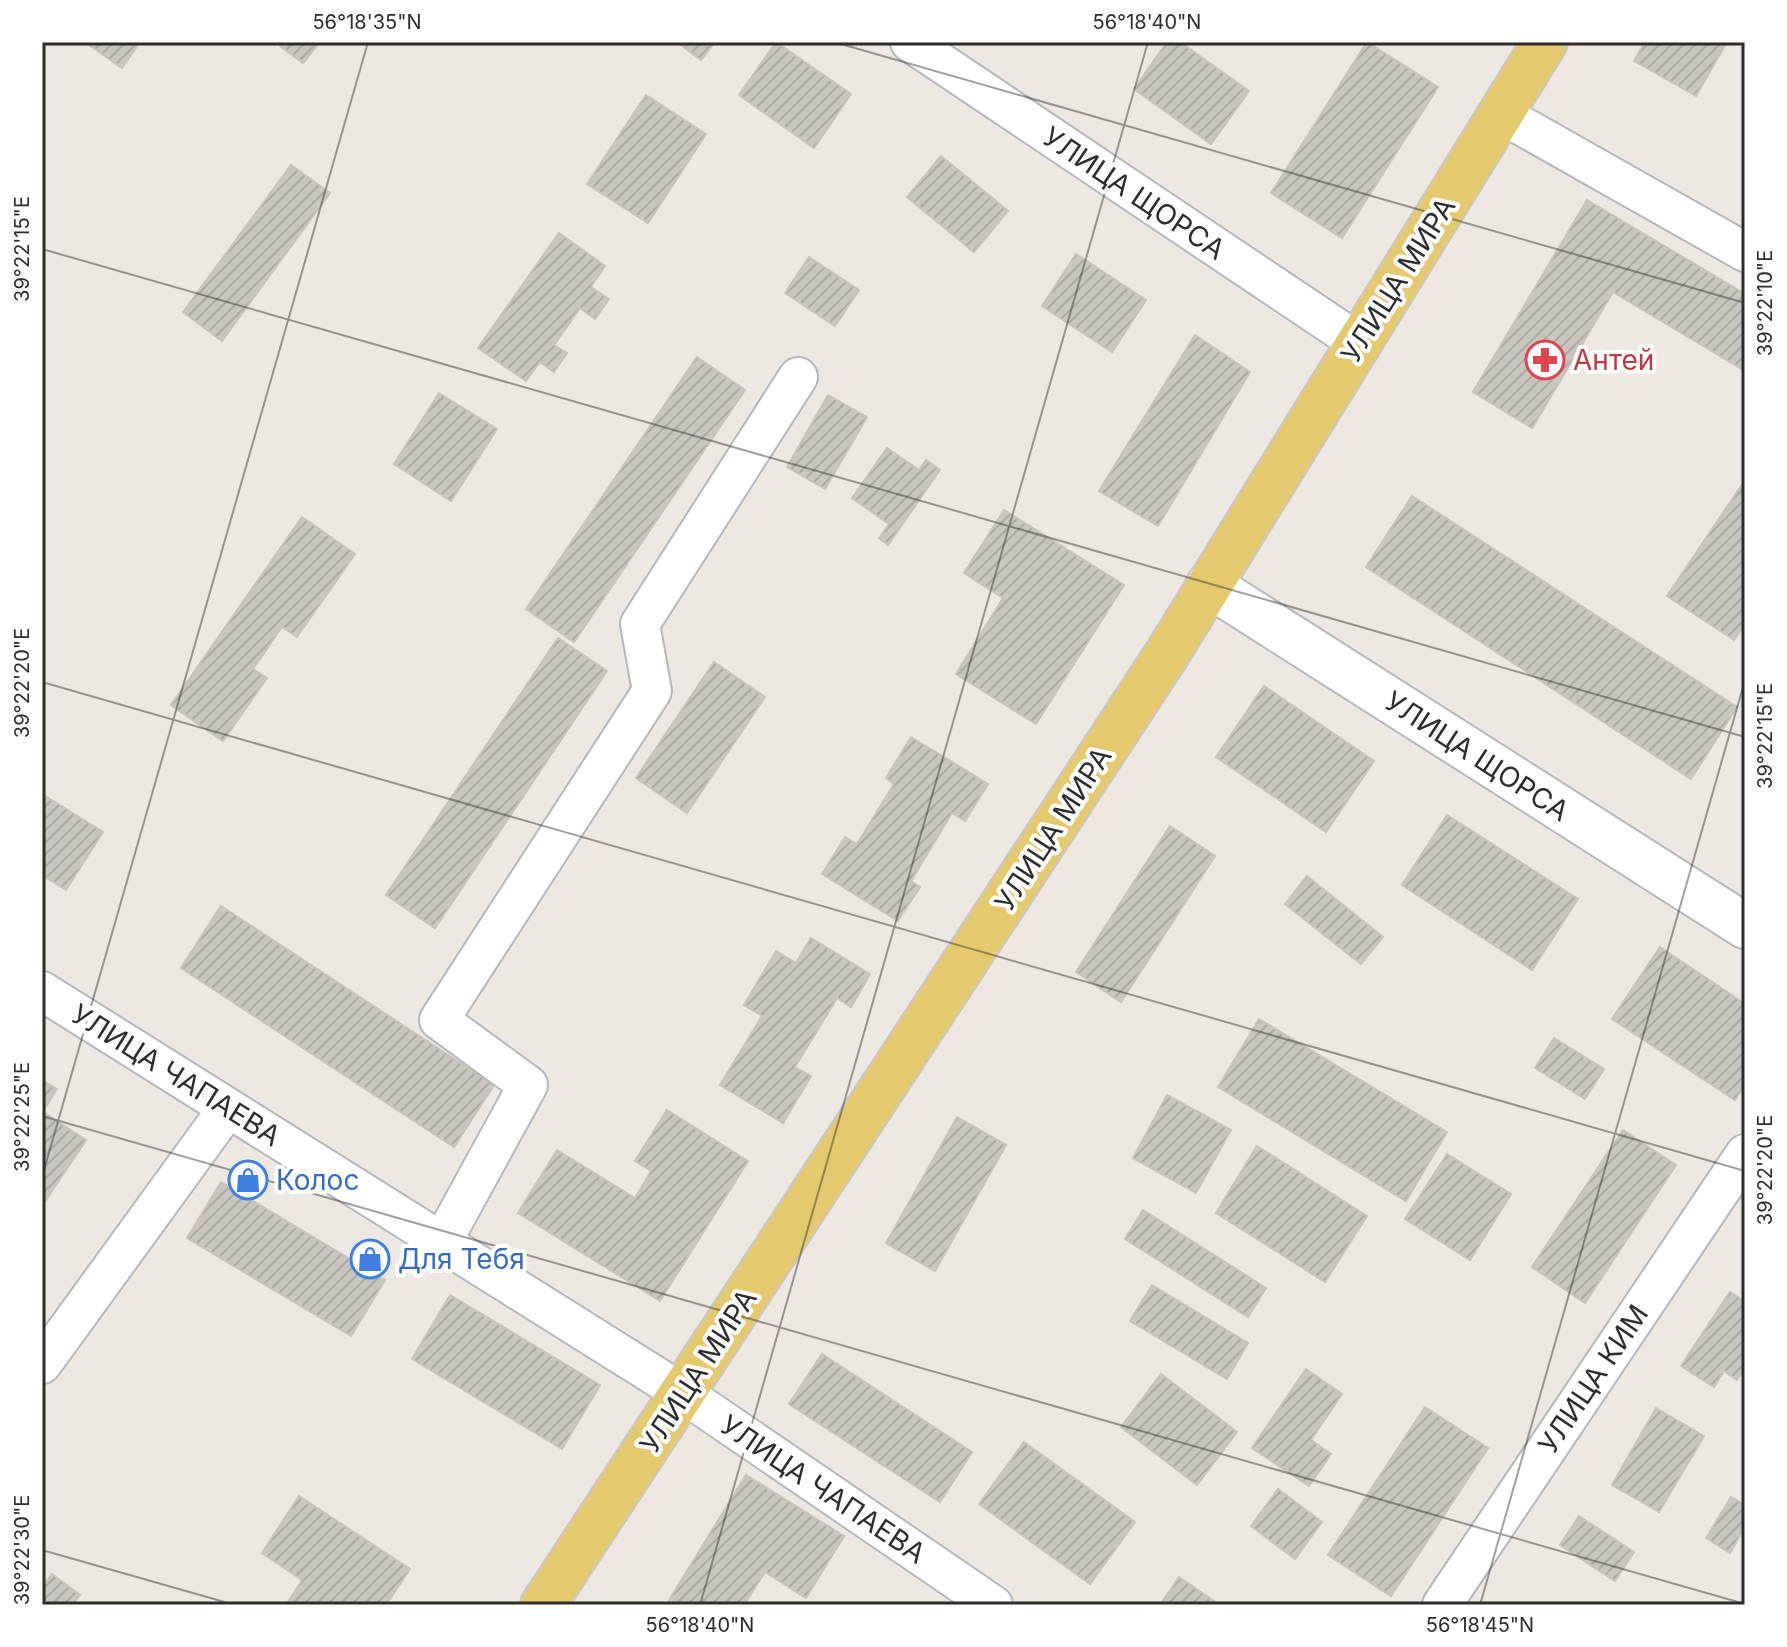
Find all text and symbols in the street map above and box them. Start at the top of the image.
text: 56°18'35"N [312,10,422,34]
text: 56°18'40"N [1093,10,1201,34]
street label: УЛИЦА ЩОРСА [1036,119,1232,267]
street label: УЛИЦА МИРА [1334,191,1462,369]
text: 39°22'15"E [10,196,34,302]
text: 39°22'10"E [1753,250,1777,356]
pharmacy icon: Антей [1524,339,1566,381]
place label: Антей [1573,343,1654,377]
text: 39°22'20"E [10,628,34,738]
text: 39°22'15"E [1753,683,1777,789]
street label: УЛИЦА ЩОРСА [1379,684,1575,828]
street label: УЛИЦА МИРА [987,741,1119,917]
street label: УЛИЦА ЧАПАЕВА [65,997,287,1153]
text: 39°22'25"E [10,1062,34,1172]
text: 39°22'20"E [1753,1115,1777,1225]
shop icon: Колос [227,1159,269,1201]
place label: Колос [276,1163,359,1197]
shop icon: Для Тебя [349,1238,391,1280]
place label: Для Тебя [398,1242,525,1276]
street label: УЛИЦА МИРА [632,1283,764,1459]
street label: УЛИЦА КИМ [1531,1298,1655,1460]
street label: УЛИЦА ЧАПАЕВА [714,1408,932,1570]
text: 39°22'30"E [10,1495,34,1605]
text: 56°18'40"N [646,1613,754,1637]
text: 56°18'45"N [1426,1613,1534,1637]

